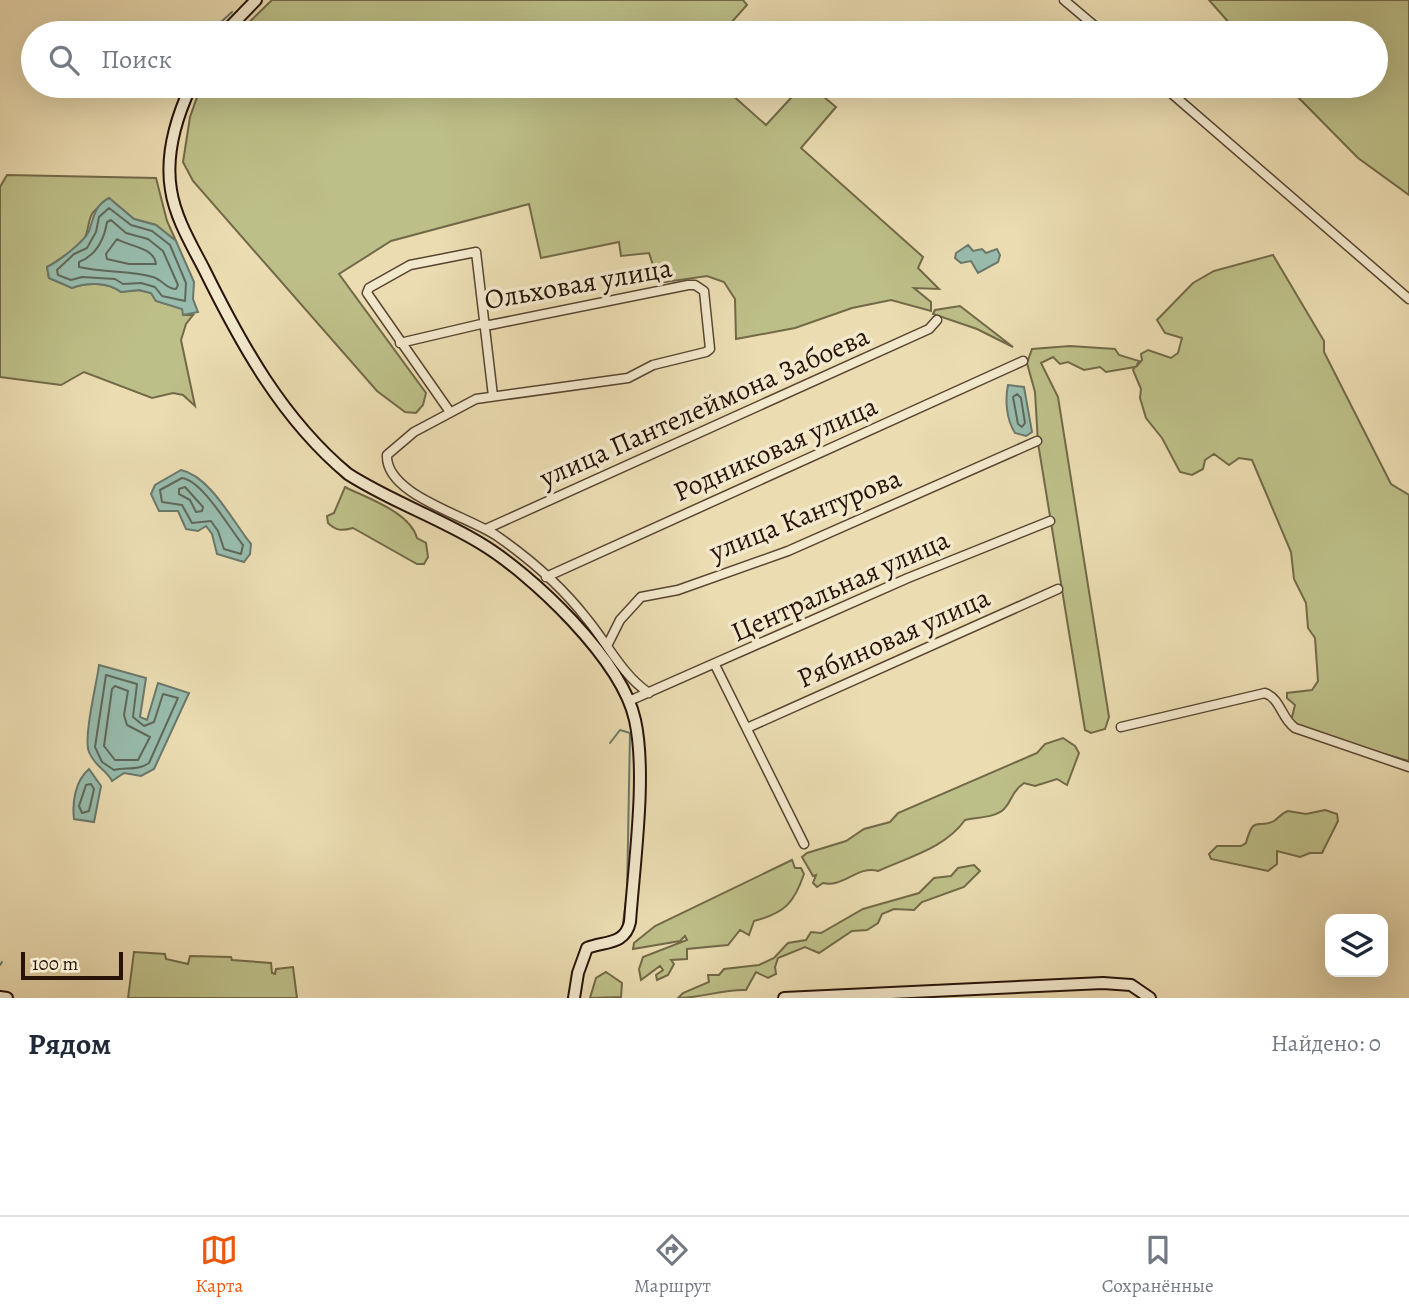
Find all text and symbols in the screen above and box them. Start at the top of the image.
search box [21,21,1388,98]
icon: search [45,41,83,79]
text: Поиск [101,42,172,77]
street label: Ольховая улица [481,249,675,319]
street label: улица Пантелеймона Забоева [533,317,875,497]
street label: Родниковая улица [667,387,884,511]
street label: улица Кантурова [703,459,907,571]
street label: Центральная улица [725,521,956,651]
street label: Рябиновая улица [791,578,996,697]
map controls [1325,914,1388,977]
button: layers [1325,914,1388,977]
scale bar [21,949,122,981]
text: 100 m [32,951,78,977]
text: Рядом [28,1024,111,1064]
text: Найдено: 0 [1271,1028,1381,1059]
tab: Карта [195,1231,243,1299]
tab: Маршрут [634,1231,711,1299]
tab: Сохранённые [1102,1231,1214,1299]

